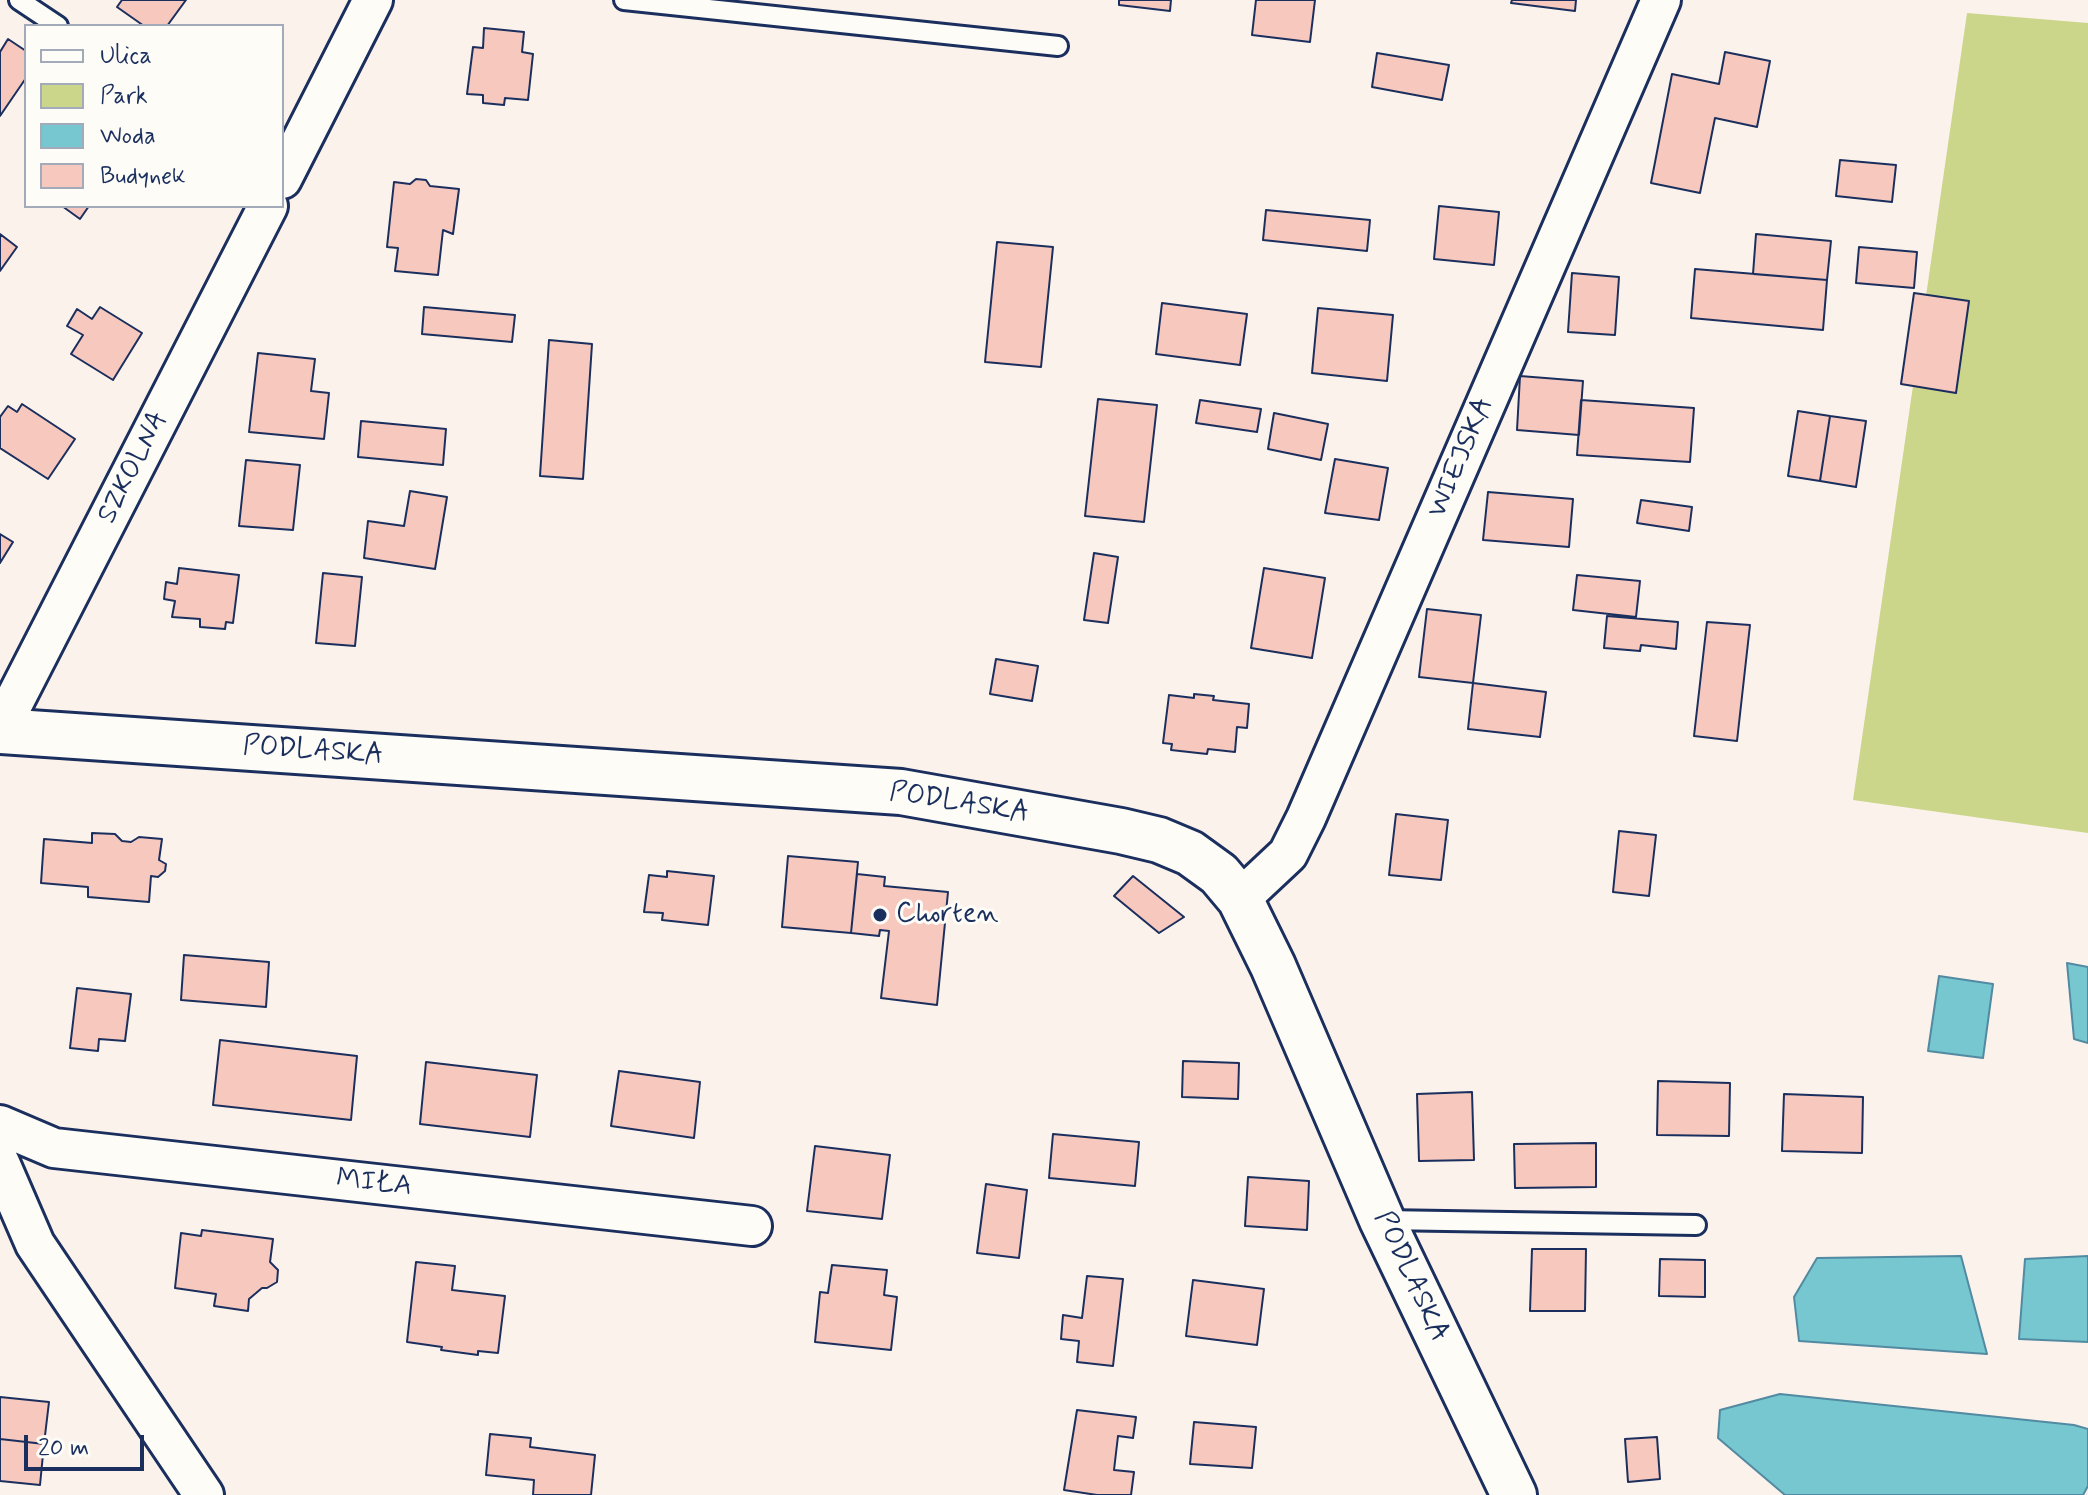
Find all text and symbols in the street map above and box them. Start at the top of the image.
legend [24,24,284,208]
text: Ulica [100,41,152,72]
text: Park [100,81,148,112]
text: Woda [100,121,156,152]
text: Budynek [100,161,186,192]
street label: WIEJSKA [1422,393,1502,523]
street label: SZKOLNA [91,406,177,530]
street label: PODLASKA [242,730,384,774]
street label: PODLASKA [887,776,1031,832]
place label: Chorten [896,898,999,932]
marker: Chorten [871,906,889,924]
street label: MIŁA [334,1163,414,1205]
street label: PODLASKA [1365,1206,1455,1348]
scale bar [28,1419,148,1469]
text: 20 m [38,1433,89,1464]

